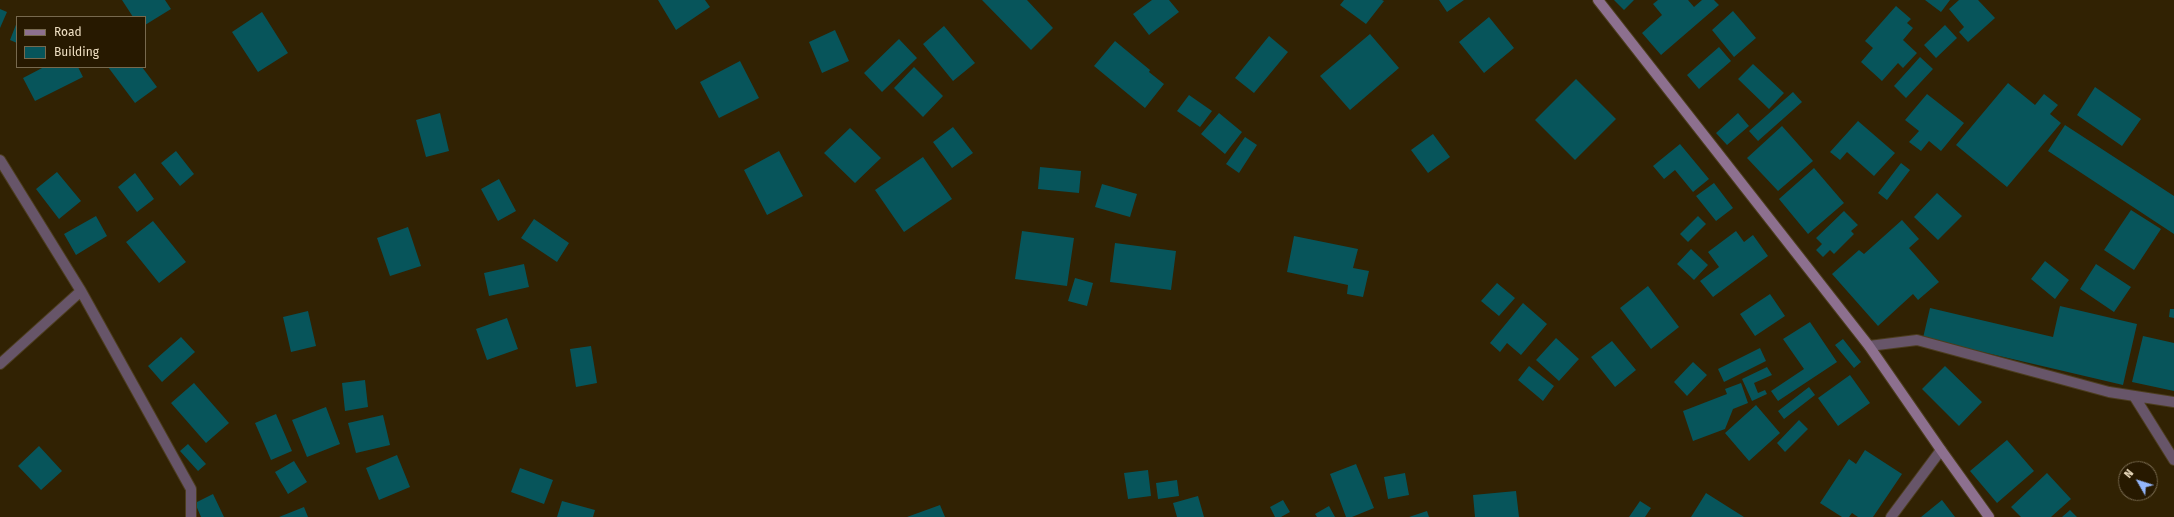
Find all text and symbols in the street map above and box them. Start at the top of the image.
legend [16,16,146,68]
text: Road [54,25,82,39]
text: Building [54,45,99,59]
north arrow [2118,461,2158,501]
text: N [2122,467,2136,481]

